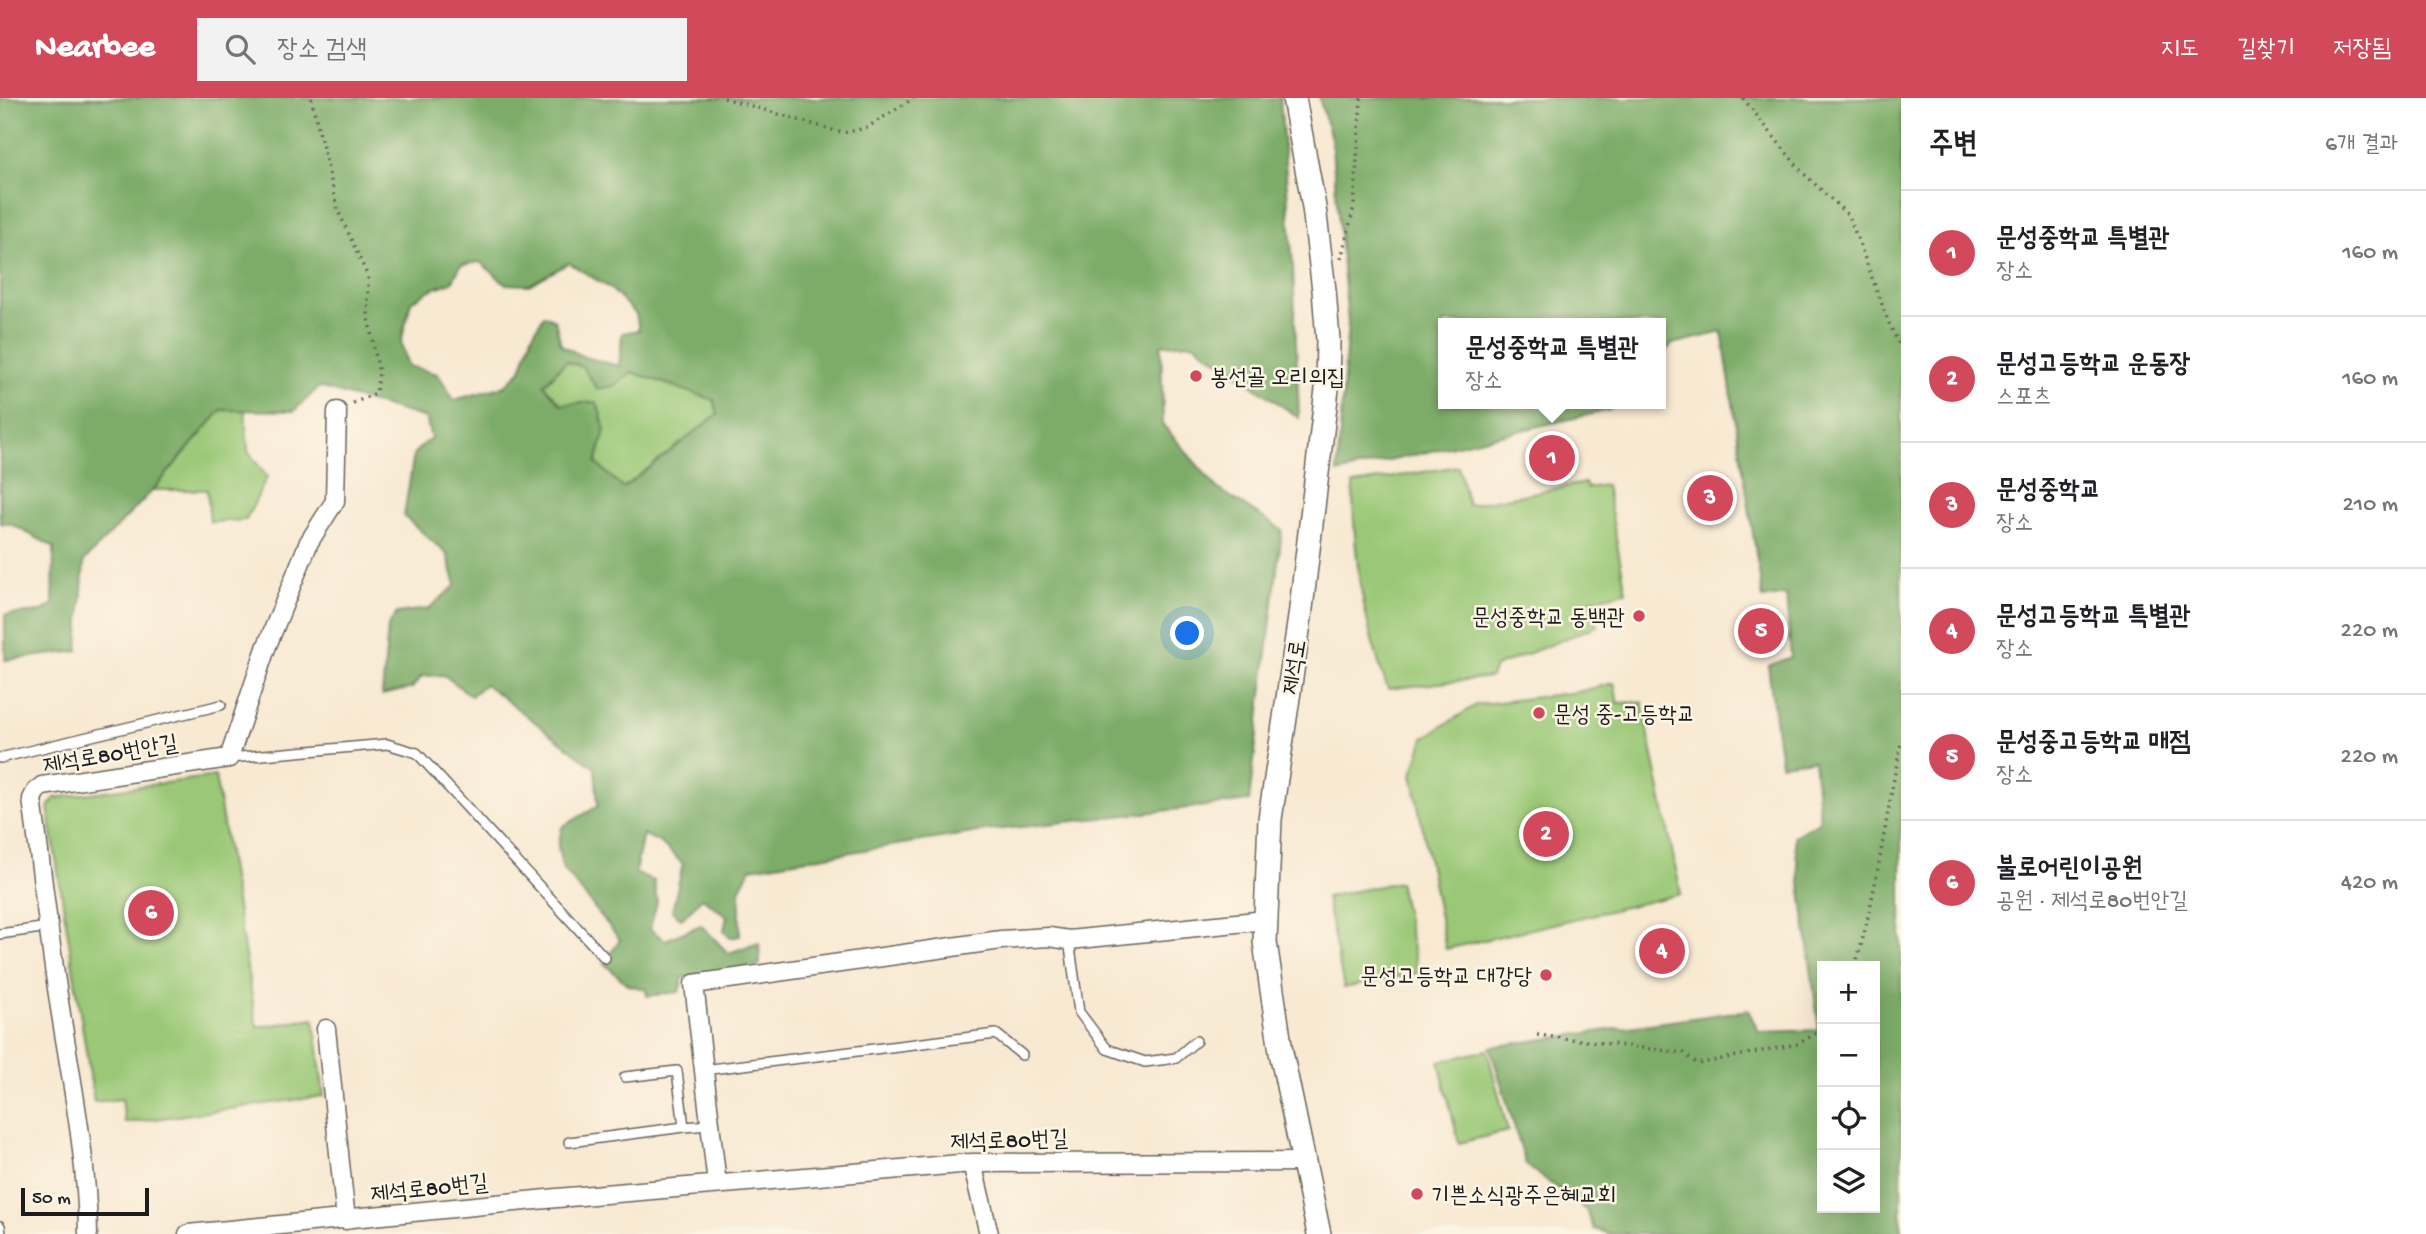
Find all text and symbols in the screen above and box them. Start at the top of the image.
search box [197,18,687,81]
text: Nearbee [35,30,155,68]
icon: search [221,30,259,68]
text: 장소 검색 [277,36,367,67]
text: 지도 [2161,36,2199,65]
text: 길찾기 [2237,36,2295,65]
text: 저장됨 [2333,36,2391,65]
text: 주변 [1929,129,1977,164]
text: 6개 결과 [2325,132,2398,159]
text: 문성중학교 특별관 [1996,225,2170,256]
text: 1 [1947,240,1957,267]
text: 160 m [2342,240,2398,267]
text: 장소 [1996,259,2033,286]
popup [1438,318,1666,409]
text: 문성중학교 특별관 [1465,335,1639,366]
text: 문성고등학교 운동장 [1996,351,2190,382]
place label: 봉선골 오리의집 [1210,366,1345,393]
text: 2 [1946,366,1958,393]
text: 160 m [2342,366,2398,393]
marker: 봉선골 오리의집 [1188,368,1204,384]
text: 장소 [1465,369,1502,396]
text: 스포츠 [1996,385,2052,412]
pin: 1 [1529,432,1575,484]
pin: 3 [1687,472,1733,524]
text: 문성중학교 [1996,477,2101,508]
text: 3 [1946,492,1958,519]
text: 210 m [2343,492,2398,519]
text: 장소 [1996,511,2033,538]
text: 문성고등학교 특별관 [1996,603,2190,634]
pin: 5 [1738,605,1784,657]
place label: 문성중학교 동백관 [1471,606,1625,633]
marker: 문성중학교 동백관 [1631,608,1647,624]
your location [1170,616,1204,650]
text: 4 [1947,618,1957,645]
text: 220 m [2341,618,2398,645]
text: 장소 [1996,637,2033,664]
street label: 제석로 [1279,638,1314,697]
place label: 문성 중-고등학교 [1553,703,1695,730]
marker: 문성 중-고등학교 [1531,705,1547,721]
text: 문성중고등학교 매점 [1996,729,2190,760]
street label: 제석로80번안길 [41,731,180,782]
text: 5 [1946,744,1958,771]
text: 220 m [2341,744,2398,771]
text: 장소 [1996,763,2033,790]
pin: 2 [1523,808,1569,860]
text: 불로어린이공원 [1996,855,2142,886]
text: 6 [1946,870,1958,897]
text: 420 m [2341,870,2398,897]
pin: 6 [128,887,174,939]
text: 공원 · 제석로80번안길 [1996,889,2188,916]
pin: 4 [1639,925,1685,977]
map controls [1817,961,1880,1213]
button: + [1817,961,1880,1024]
place label: 문성고등학교 대강당 [1360,965,1532,992]
marker: 문성고등학교 대강당 [1538,967,1554,983]
button: − [1817,1024,1880,1087]
button: locate [1817,1087,1880,1150]
street label: 제석로80번길 [950,1127,1069,1158]
button: layers [1817,1150,1880,1213]
street label: 제석로80번길 [369,1171,490,1210]
place label: 기쁜소식광주은혜교회 [1431,1184,1616,1211]
scale bar [21,1185,149,1217]
marker: 기쁜소식광주은혜교회 [1409,1186,1425,1202]
text: 50 m [32,1188,71,1211]

